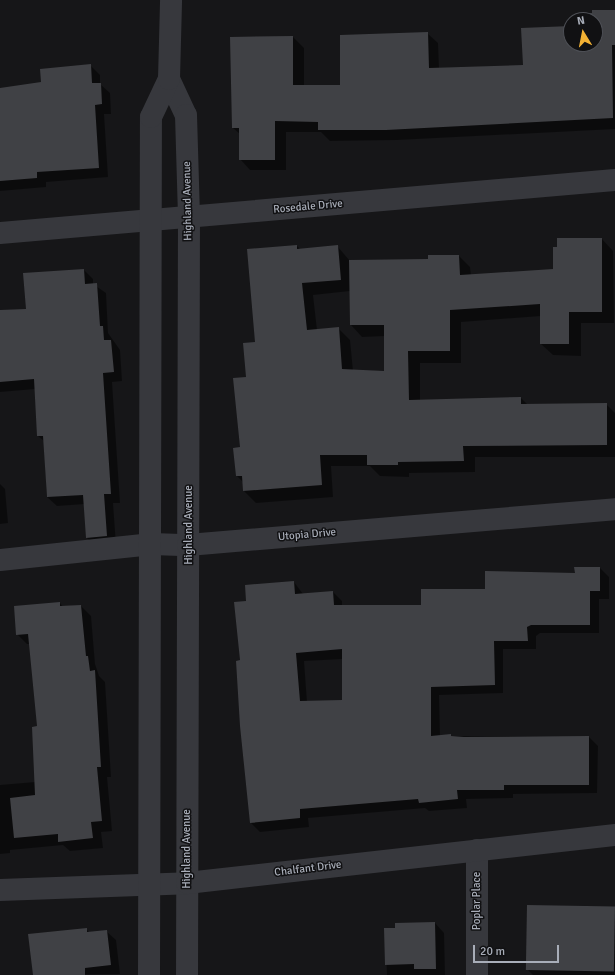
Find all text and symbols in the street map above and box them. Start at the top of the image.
north arrow [563,12,603,52]
text: N [576,14,586,28]
street label: Highland Avenue [181,161,195,241]
street label: Rosedale Drive [273,197,343,217]
street label: Highland Avenue [182,485,196,565]
street label: Utopia Drive [277,526,337,544]
street label: Highland Avenue [180,809,194,889]
street label: Chalfant Drive [274,858,342,880]
street label: Poplar Place [470,872,484,930]
scale bar [475,937,561,963]
text: 20 m [480,944,505,959]

